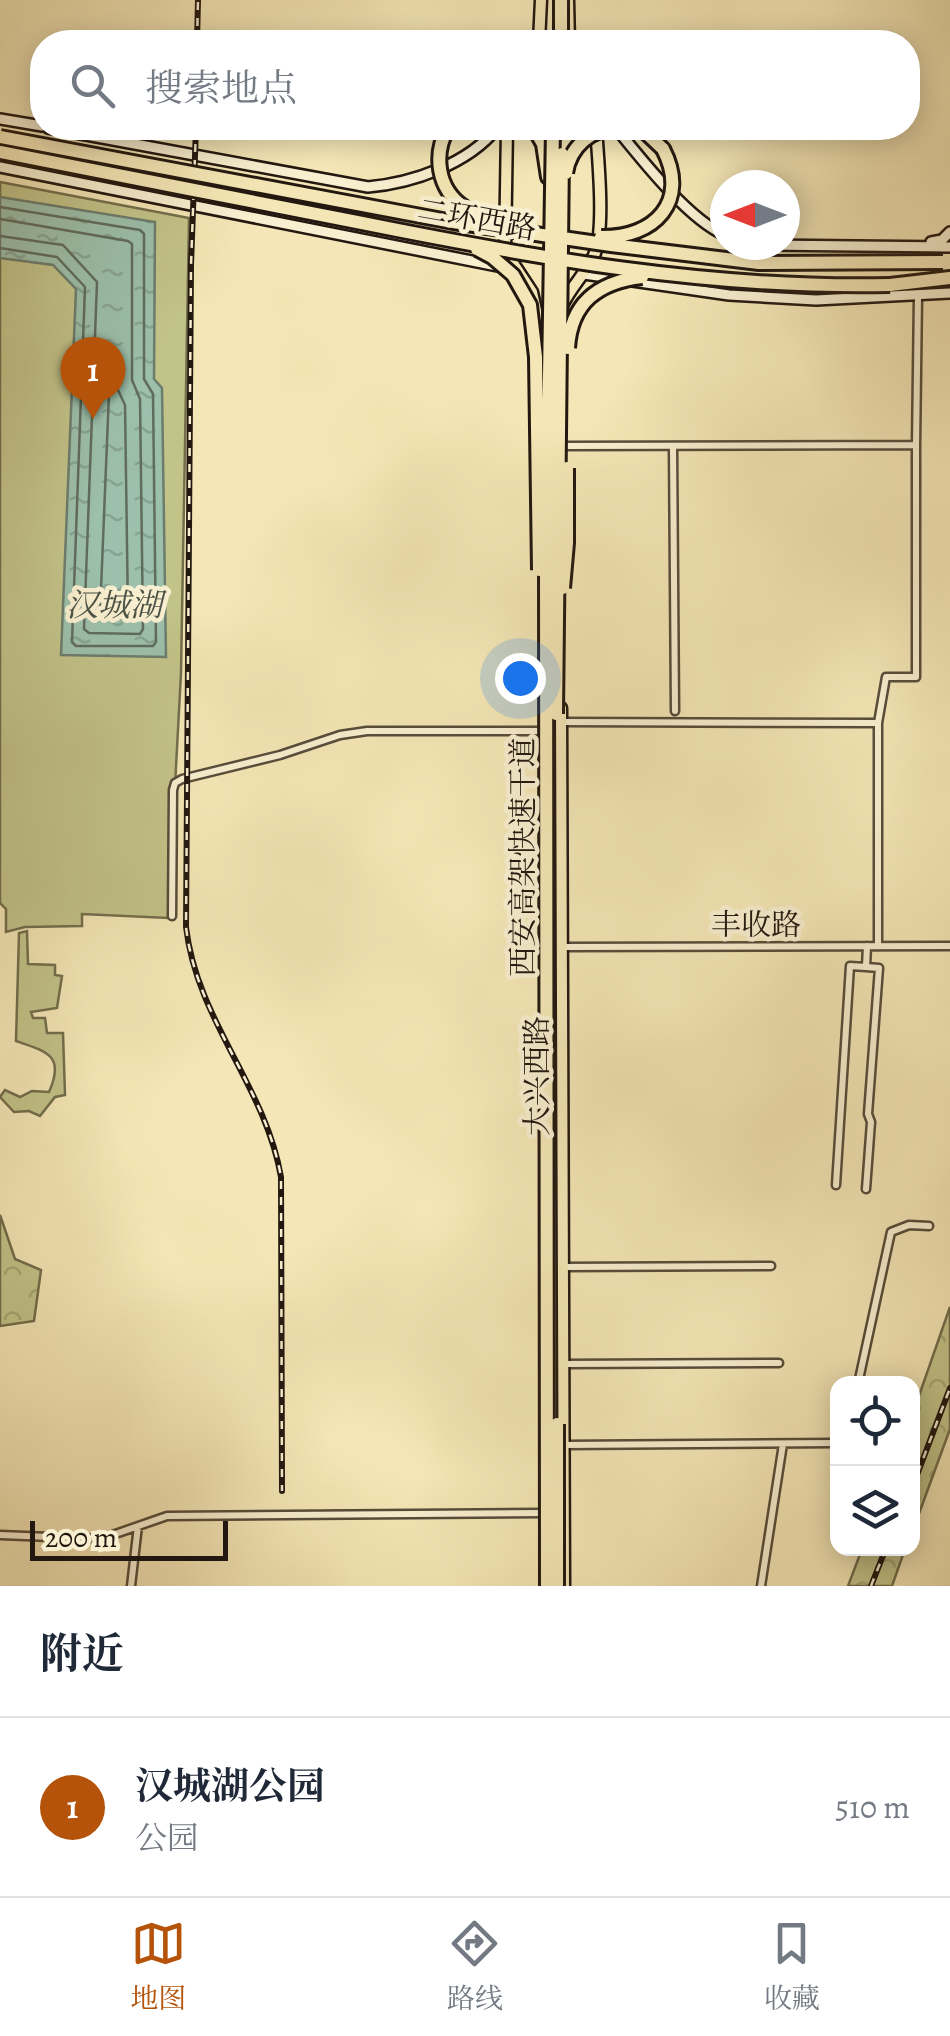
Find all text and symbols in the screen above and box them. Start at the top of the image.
search box [30,30,920,140]
icon: search [65,58,120,113]
text: 搜索地点 [145,62,297,114]
north arrow [710,170,800,260]
street label: 二环西路 [414,189,540,249]
pin: 1 [61,336,126,419]
water label: 汉城湖 [66,583,167,627]
your location [495,653,546,704]
street label: 西安高架快速干道 [503,737,543,977]
street label: 丰收路 [711,905,801,945]
street label: 大兴西路 [517,1016,557,1136]
map controls [830,1376,920,1556]
button: locate [830,1376,920,1466]
button: layers [830,1466,920,1556]
scale bar [30,1516,228,1560]
text: 200 m [45,1519,117,1557]
text: 附近 [40,1625,124,1682]
text: 汉城湖公园 [135,1760,325,1812]
text: 1 [67,1785,78,1829]
text: 510 m [835,1785,910,1829]
text: 公园 [135,1816,199,1860]
tab: 地图 [130,1916,186,2018]
tab: 路线 [447,1916,503,2018]
tab: 收藏 [764,1916,820,2018]

